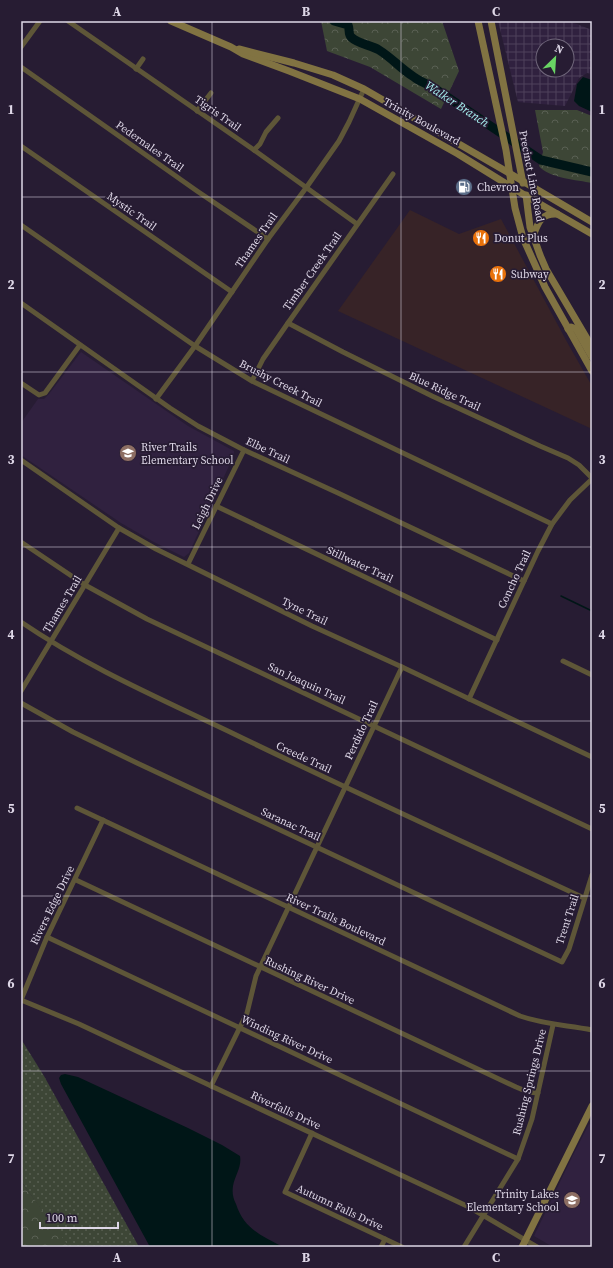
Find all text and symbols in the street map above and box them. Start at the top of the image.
text: A [113,3,122,20]
text: B [302,3,311,20]
text: C [492,3,500,20]
north arrow [535,38,575,78]
text: N [552,41,566,58]
water label: Walker Branch [422,77,492,131]
street label: Tigris Trail [191,92,244,135]
street label: Trinity Boulevard [381,94,464,149]
text: 1 [7,101,15,118]
text: 1 [598,101,606,118]
street label: Pedernales Trail [113,117,187,175]
street label: Precinct Line Road [515,129,548,224]
fuel station icon: Chevron [454,177,474,197]
place label: Chevron [477,180,519,195]
street label: Mystic Trail [104,189,160,234]
street label: Thames Trail [232,210,281,271]
restaurant icon: Donut Plus [471,228,491,248]
street label: Timber Creek Trail [280,229,345,314]
place label: Donut Plus [494,231,548,246]
restaurant icon: Subway [488,264,508,284]
place label: Subway [511,267,549,282]
text: 2 [7,276,15,293]
text: 2 [598,276,606,293]
street label: Brushy Creek Trail [237,356,325,411]
street label: Blue Ridge Trail [406,368,483,415]
street label: Elbe Trail [243,434,292,467]
place label: River Trails Elementary School [141,440,233,468]
school or university icon: River Trails Elementary School [118,443,138,463]
text: 3 [7,451,15,468]
text: 3 [598,451,606,468]
street label: Leigh Drive [188,474,227,532]
street label: Stillwater Trail [324,542,396,586]
street label: Concho Trail [494,548,535,611]
street label: Thames Trail [39,573,85,636]
street label: Tyne Trail [279,594,330,629]
text: 4 [7,626,15,643]
text: 4 [598,626,606,643]
street label: San Joaquin Trail [266,659,348,708]
street label: Perdido Trail [341,698,382,762]
street label: Creede Trail [273,738,334,777]
text: 5 [7,800,15,817]
text: 5 [598,800,606,817]
street label: Saranac Trail [259,804,323,845]
street label: Rivers Edge Drive [27,863,78,947]
street label: River Trails Boulevard [284,890,389,949]
street label: Trent Trail [552,892,583,946]
street label: Rushing River Drive [262,953,358,1008]
text: 6 [7,975,15,992]
text: 6 [598,975,606,992]
street label: Winding River Drive [238,1012,335,1067]
street label: Rushing Springs Drive [509,1027,550,1137]
street label: Riverfalls Drive [248,1088,324,1133]
text: 7 [7,1150,15,1167]
text: 7 [598,1150,606,1167]
street label: Autumn Falls Drive [294,1181,386,1234]
place label: Trinity Lakes Elementary School [467,1187,559,1215]
school or university icon: Trinity Lakes Elementary School [562,1190,582,1210]
scale bar [40,1204,118,1230]
text: 100 m [46,1210,78,1226]
text: A [113,1249,122,1266]
text: B [302,1249,311,1266]
text: C [492,1249,500,1266]

